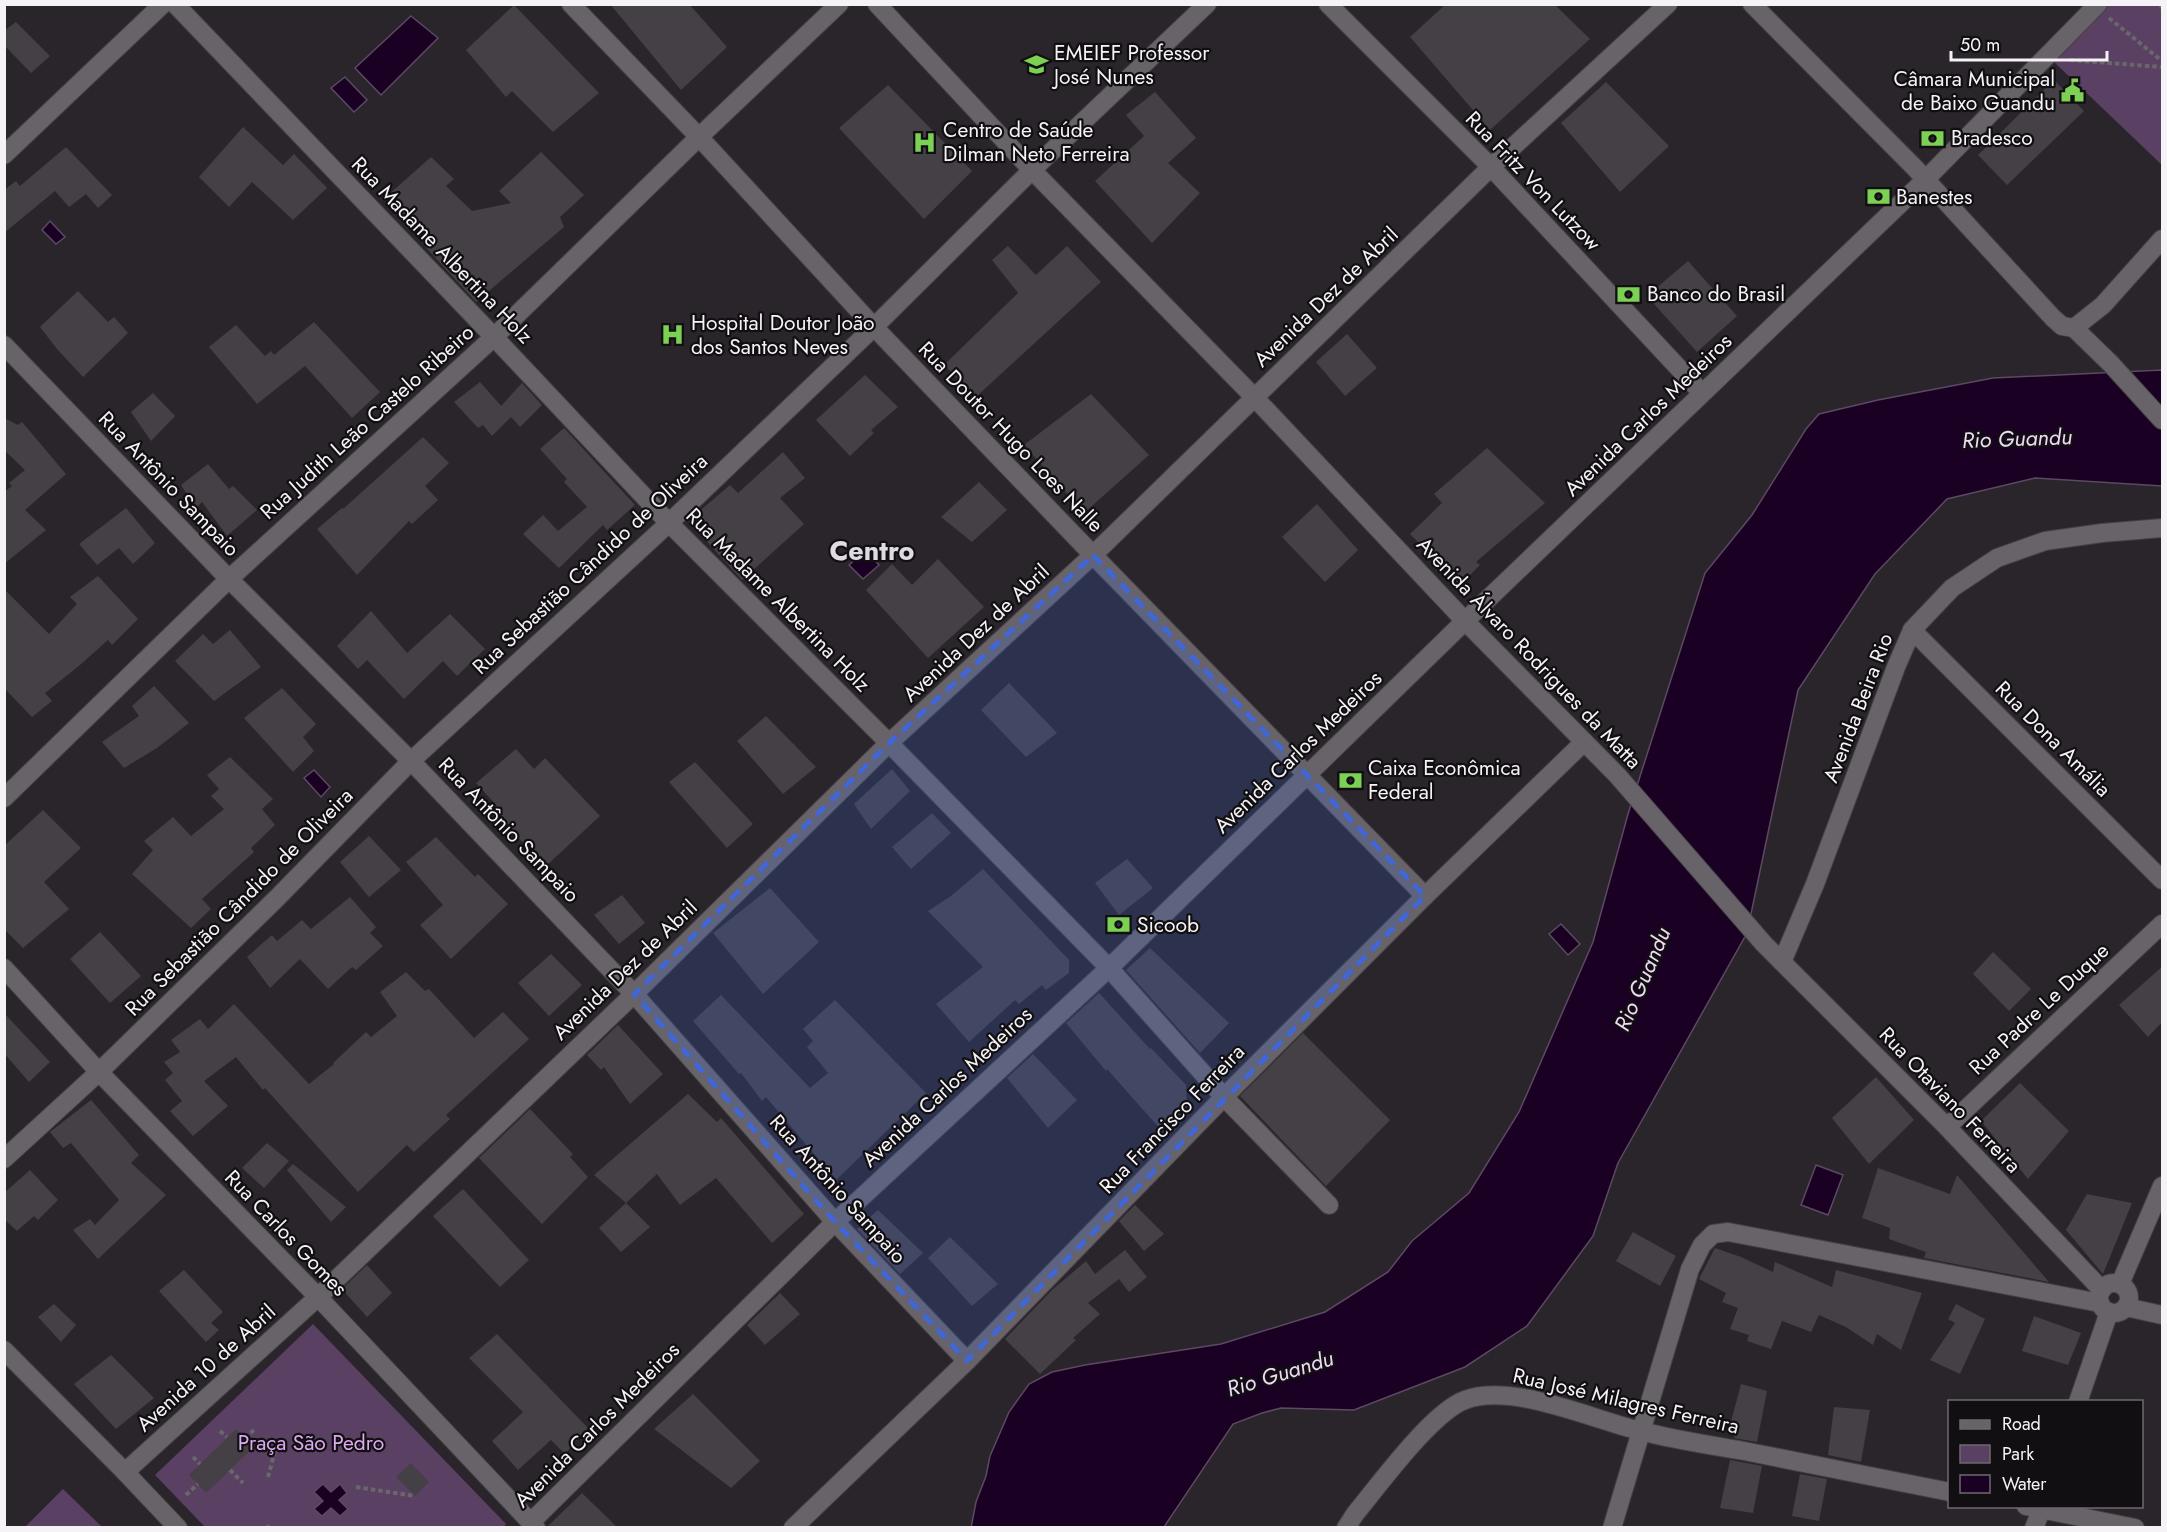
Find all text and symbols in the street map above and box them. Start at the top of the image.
scale bar [1951,24,2107,62]
text: 50 m [1960,32,2000,58]
place label: EMEIEF Professor José Nunes [1051,38,1210,92]
school or university icon: EMEIEF Professor José Nunes [1023,52,1049,78]
place label: Câmara Municipal de Baixo Guandu [1893,64,2055,118]
public building icon: Câmara Municipal de Baixo Guandu [2060,78,2086,104]
street label: Rua Fritz Von Lutzow [1458,104,1608,258]
place label: Centro de Saúde Dilman Neto Ferreira [943,115,1130,169]
place label: Bradesco [1951,123,2033,153]
bank icon: Bradesco [1920,125,1946,151]
hospital icon: Centro de Saúde Dilman Neto Ferreira [912,129,938,155]
street label: Rua Madame Albertina Holz [345,150,540,350]
place label: Banestes [1896,182,1972,212]
bank icon: Banestes [1865,184,1891,210]
street label: Avenida Dez de Abril [1247,220,1405,374]
place label: Banco do Brasil [1647,279,1785,309]
bank icon: Banco do Brasil [1616,281,1642,307]
place label: Hospital Doutor João dos Santos Neves [691,308,875,362]
street label: Rua Judith Leão Castelo Ribeiro [253,318,481,526]
hospital icon: Hospital Doutor João dos Santos Neves [660,322,686,348]
street label: Avenida Carlos Medeiros [1557,327,1739,503]
street label: Rua Doutor Hugo Loes Nalle [912,335,1111,539]
street label: Rua Antônio Sampaio [92,405,246,563]
water label: Rio Guandu [1961,420,2073,456]
street label: Rua Sebastião Cândido de Oliveira [466,447,714,681]
street label: Rua Madame Albertina Holz [679,501,877,699]
street label: Avenida Álvaro Rodrigues da Matta [1410,530,1648,776]
district label: Centro [829,531,915,570]
street label: Avenida Dez de Abril [896,557,1056,709]
street label: Avenida Beira Rio [1816,629,1900,787]
street label: Avenida Carlos Medeiros [1207,664,1389,840]
street label: Rua Dona Amália [1988,674,2118,804]
street label: Rua Antônio Sampaio [432,751,586,909]
place label: Caixa Econômica Federal [1368,753,1521,807]
bank icon: Caixa Econômica Federal [1337,767,1363,793]
street label: Rua Sebastião Cândido de Oliveira [118,781,360,1023]
street label: Avenida Dez de Abril [546,893,704,1047]
place label: Sicoob [1137,910,1199,940]
bank icon: Sicoob [1106,912,1132,938]
water label: Rio Guandu [1606,922,1678,1036]
street label: Rua Padre Le Duque [1962,936,2116,1082]
street label: Avenida Carlos Medeiros [855,1000,1039,1174]
street label: Rua Otaviano Ferreira [1872,1020,2028,1180]
street label: Rua Francisco Ferreira [1093,1037,1251,1201]
street label: Rua Antônio Sampaio [763,1108,913,1270]
street label: Rua Carlos Gomes [218,1163,354,1303]
street label: Avenida 10 de Abril [130,1297,282,1439]
street label: Avenida Carlos Medeiros [508,1336,686,1514]
water label: Rio Guandu [1223,1342,1337,1404]
street label: Rua José Milagres Ferreira [1510,1360,1742,1442]
legend [1948,1400,2143,1508]
text: Road [2002,1411,2041,1437]
park label: Praça São Pedro [238,1428,384,1458]
text: Park [2002,1441,2034,1467]
text: Water [2002,1471,2047,1497]

